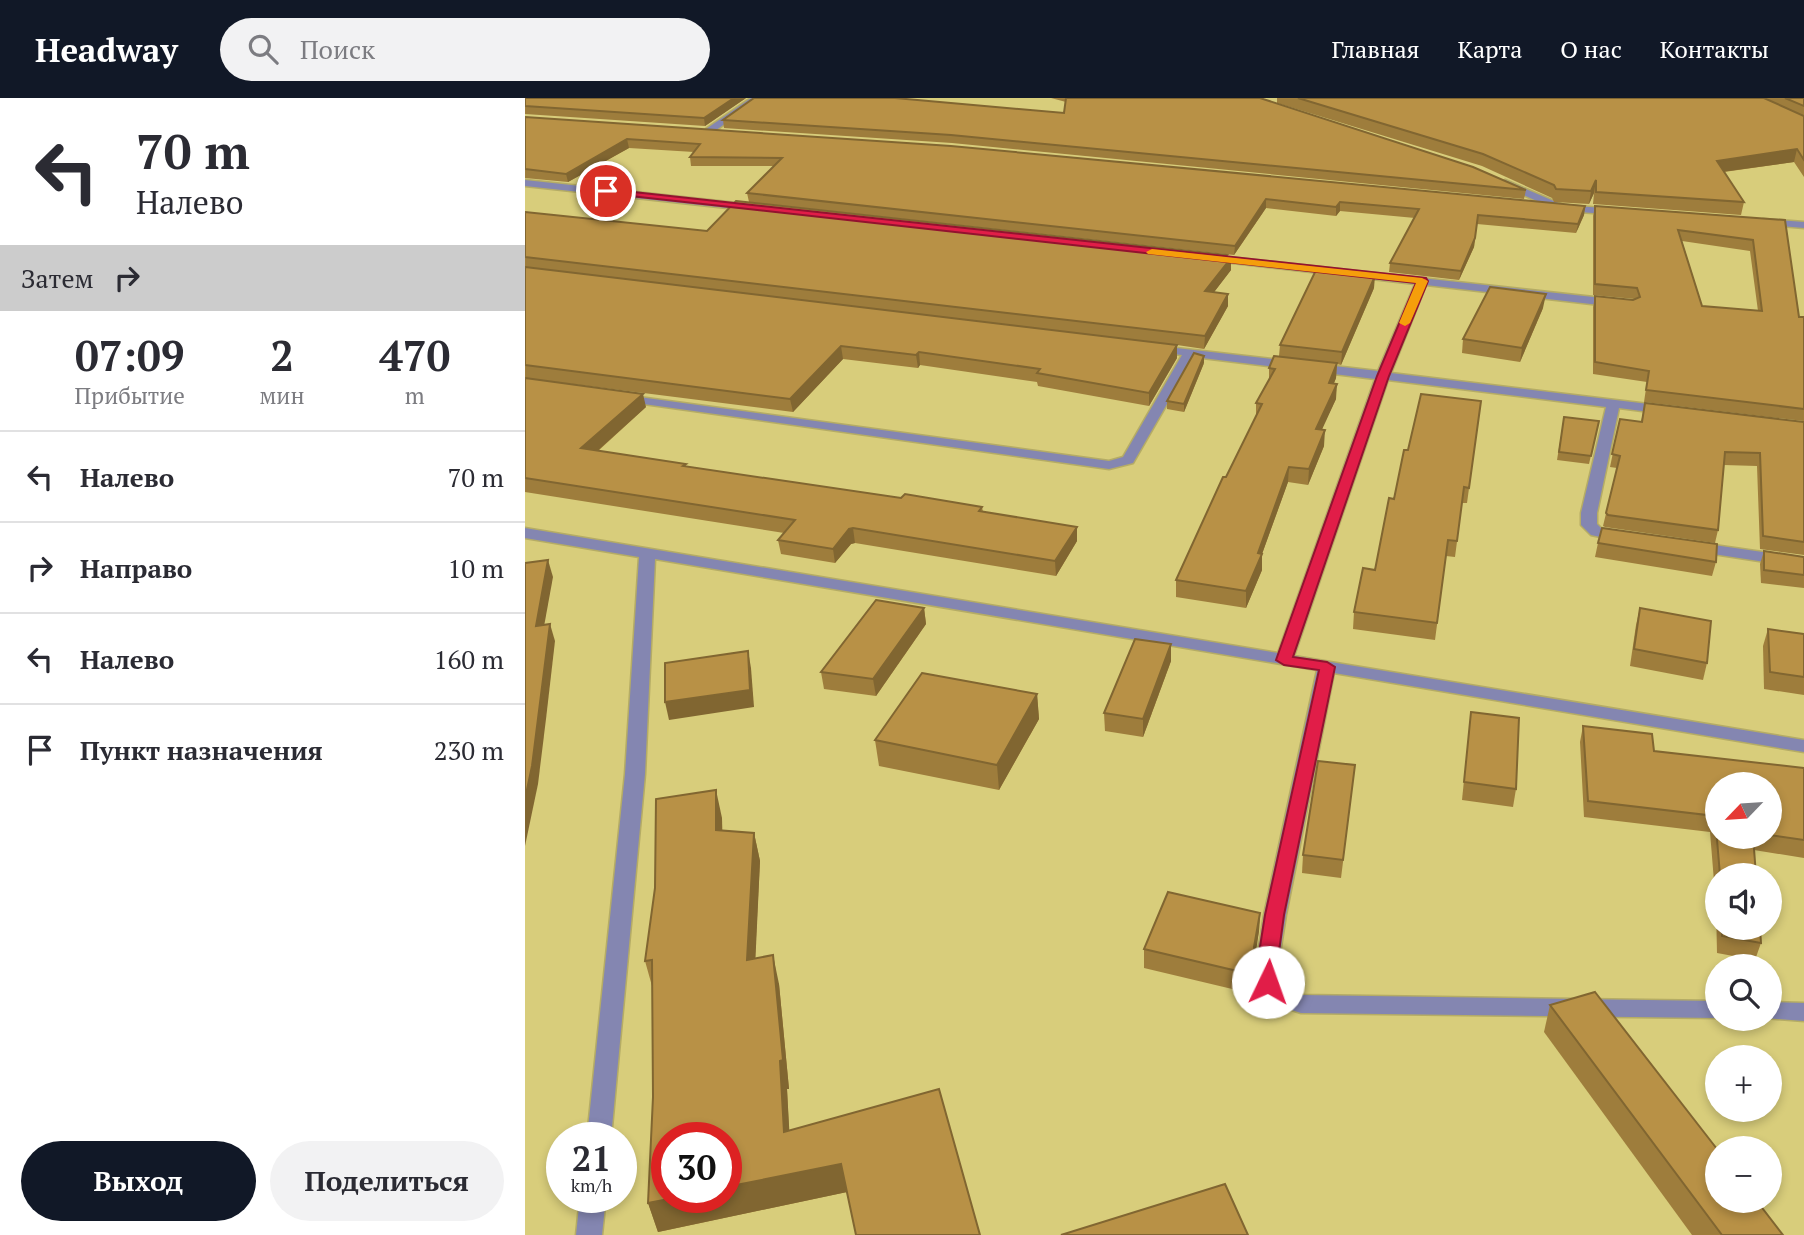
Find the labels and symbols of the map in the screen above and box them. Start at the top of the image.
pin [576,161,636,221]
north arrow [1705,772,1781,849]
position arrow [1231,945,1305,1019]
speed limit sign: 30 [651,1122,742,1213]

